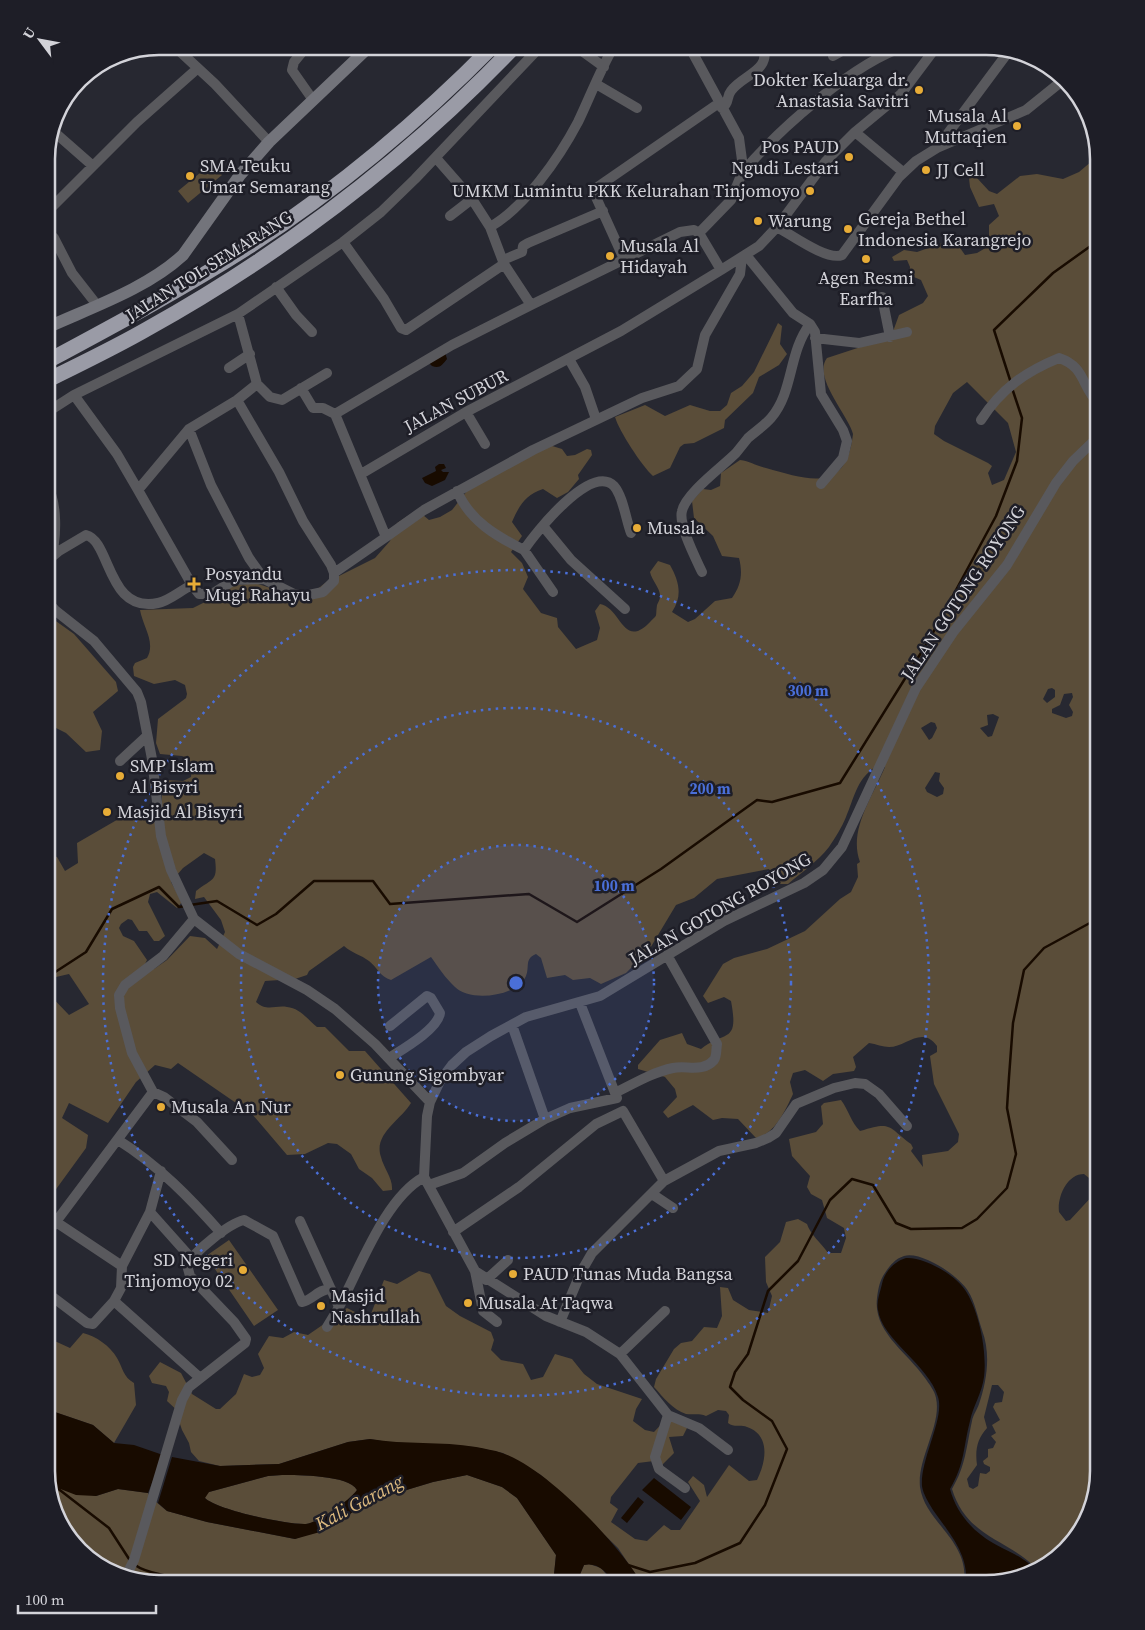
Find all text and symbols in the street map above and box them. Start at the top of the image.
north arrow [15,15,65,65]
text: U [18,23,40,43]
place label: Dokter Keluarga dr. Anastasia Savitri [753,67,909,113]
marker: Dokter Keluarga dr. Anastasia Savitri [913,84,925,96]
place label: Musala Al Muttaqien [924,103,1007,149]
marker: Musala Al Muttaqien [1011,120,1023,132]
place label: Pos PAUD Ngudi Lestari [731,134,839,180]
marker: Pos PAUD Ngudi Lestari [843,151,855,163]
place label: SMA Teuku Umar Semarang [200,153,330,199]
place label: JJ Cell [935,157,985,182]
marker: JJ Cell [920,164,932,176]
marker: SMA Teuku Umar Semarang [184,170,196,182]
place label: UMKM Lumintu PKK Kelurahan Tinjomoyo [452,178,800,203]
marker: UMKM Lumintu PKK Kelurahan Tinjomoyo [804,185,816,197]
street label: JALAN TOL SEMARANG [120,204,297,328]
place label: Gereja Bethel Indonesia Karangrejo [858,206,1032,252]
place label: Warung [768,208,831,233]
marker: Warung [752,215,764,227]
marker: Gereja Bethel Indonesia Karangrejo [842,223,854,235]
place label: Musala Al Hidayah [620,233,699,279]
marker: Musala Al Hidayah [604,250,616,262]
marker: Agen Resmi Earfha [860,253,872,265]
place label: Agen Resmi Earfha [818,265,914,311]
street label: JALAN SUBUR [399,363,512,439]
street label: JALAN GOTONG ROYONG [894,500,1031,686]
place label: Musala [647,515,706,540]
marker: Musala [631,522,643,534]
place label: Posyandu Mugi Rahayu [205,561,310,607]
marker: Posyandu Mugi Rahayu [187,577,201,591]
text: 300 m [787,680,829,701]
place label: SMP Islam Al Bisyri [130,753,215,799]
marker: SMP Islam Al Bisyri [114,770,126,782]
text: 200 m [689,778,731,799]
place label: Masjid Al Bisyri [117,799,243,824]
marker: Masjid Al Bisyri [101,806,113,818]
street label: JALAN GOTONG ROYONG [623,846,815,972]
text: 100 m [593,875,635,896]
centre of rings [507,974,525,992]
place label: Gunung Sigombyar [350,1062,505,1087]
marker: Gunung Sigombyar [334,1069,346,1081]
place label: Musala An Nur [171,1094,291,1119]
marker: Musala An Nur [155,1101,167,1113]
place label: SD Negeri Tinjomoyo 02 [124,1247,233,1293]
place label: PAUD Tunas Muda Bangsa [523,1261,734,1286]
marker: SD Negeri Tinjomoyo 02 [237,1264,249,1276]
marker: PAUD Tunas Muda Bangsa [507,1268,519,1280]
place label: Masjid Nashrullah [331,1283,420,1329]
place label: Musala At Taqwa [478,1290,614,1315]
marker: Musala At Taqwa [462,1297,474,1309]
marker: Masjid Nashrullah [315,1300,327,1312]
water label: Kali Garang [309,1467,408,1537]
scale bar [18,1582,155,1614]
text: 100 m [25,1589,65,1610]

